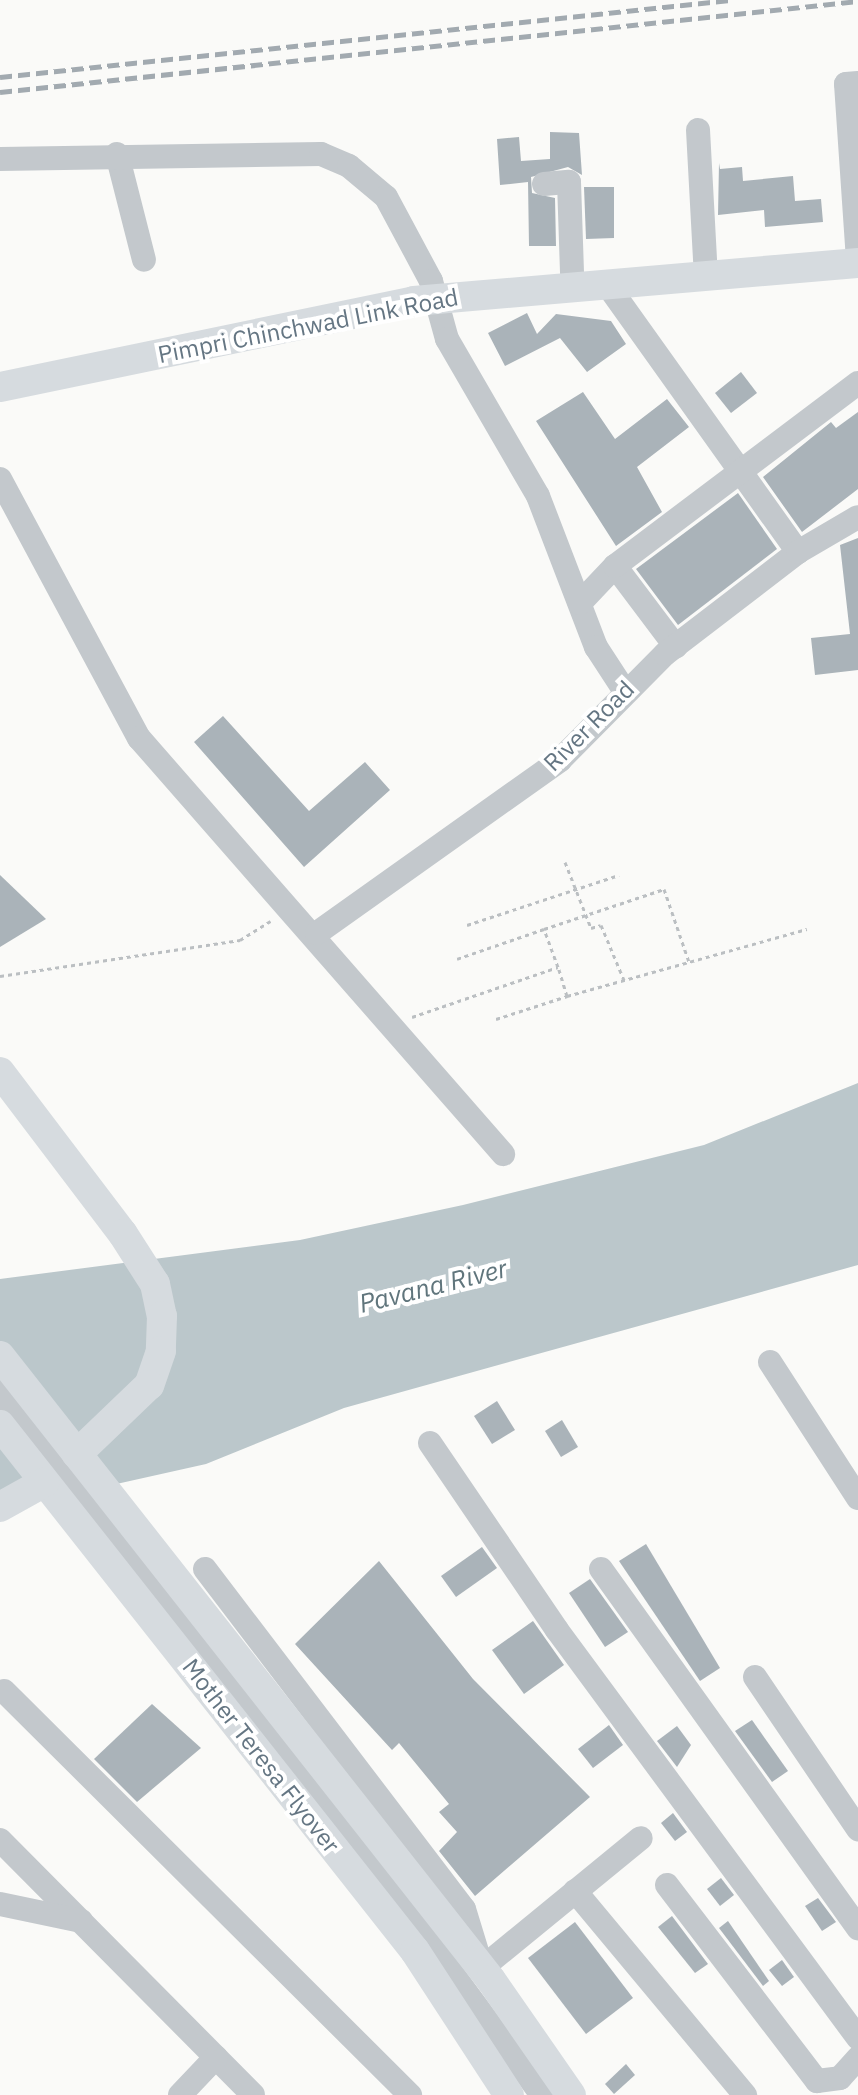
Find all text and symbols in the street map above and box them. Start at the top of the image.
street label: Pimpri Chinchwad Link Road [155,283,461,369]
street label: River Road [538,675,640,777]
water label: Pavana River [356,1253,510,1319]
street label: Mother Teresa Flyover [176,1653,346,1859]

